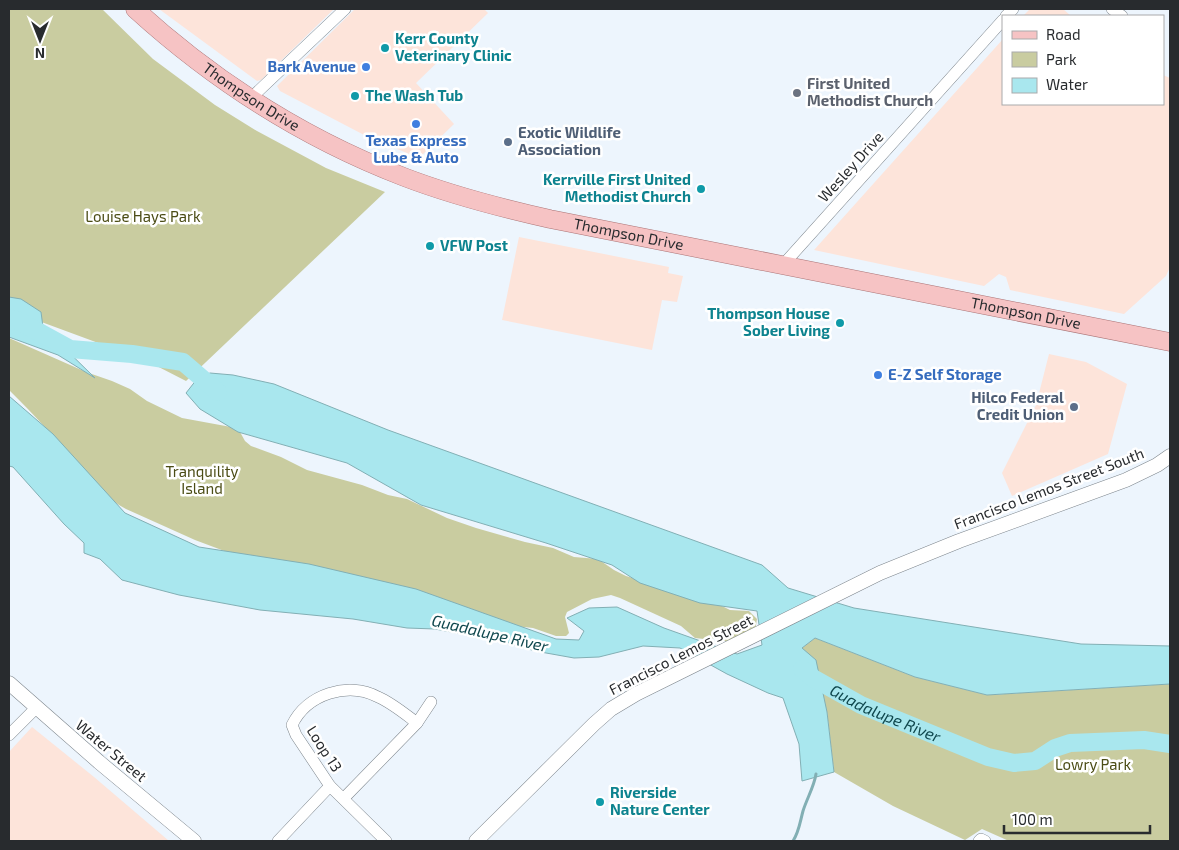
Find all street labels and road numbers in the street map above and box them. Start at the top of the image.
street label: Thompson Drive [200,58,303,134]
street label: Wesley Drive [814,127,887,205]
street label: Thompson Drive [572,214,685,253]
street label: Thompson Drive [969,293,1082,332]
street label: Francisco Lemos Street South [951,443,1146,533]
street label: Francisco Lemos Street [606,610,756,698]
street label: Water Street [73,715,151,785]
street label: Loop 13 [303,722,346,775]

